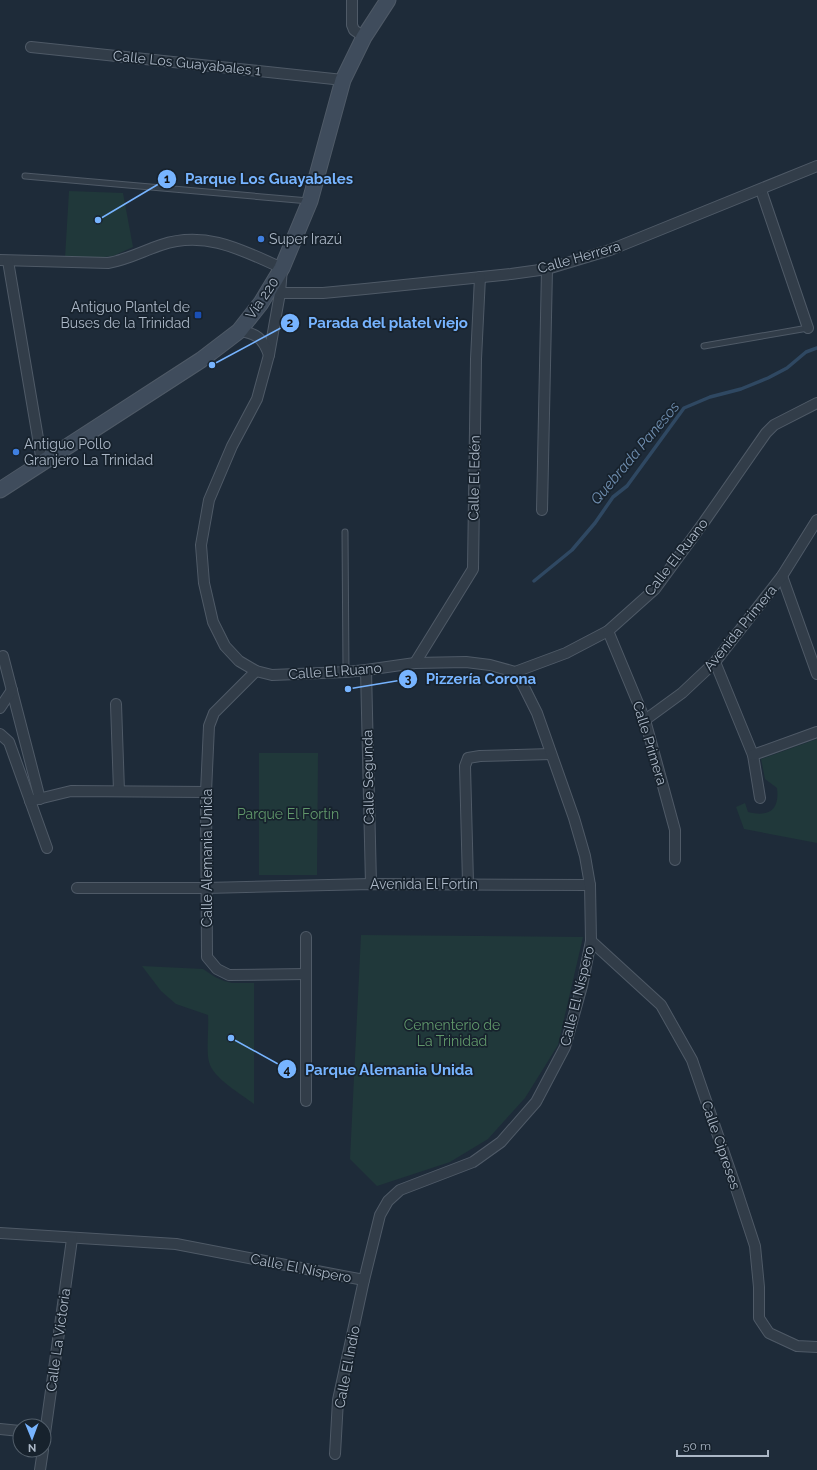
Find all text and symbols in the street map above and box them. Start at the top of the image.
street label: Calle Los Guayabales 1 [112,47,262,79]
callout: Parque Los Guayabales [157,165,361,192]
text: Parque Los Guayabales [185,170,353,188]
text: 1 [164,172,170,186]
place label: Super Irazú [269,231,342,247]
marker: Super Irazú [256,234,266,244]
street label: Calle Herrera [536,238,622,276]
street label: Vía 220 [242,274,282,322]
place label: Antiguo Plantel de Buses de la Trinidad [60,299,190,331]
callout: Parada del platel viejo [280,309,477,336]
marker: Antiguo Plantel de Buses de la Trinidad [193,310,203,320]
text: Parada del platel viejo [308,314,468,332]
text: 2 [287,316,294,330]
water label: Quebrada Panesos [587,398,683,508]
street label: Calle El Edén [465,435,483,521]
place label: Antiguo Pollo Granjero La Trinidad [24,436,153,468]
marker: Antiguo Pollo Granjero La Trinidad [11,447,21,457]
street label: Calle El Ruano [641,515,711,599]
street label: Avenida Primera [700,582,780,674]
street label: Calle El Ruano [288,660,382,682]
callout: Pizzería Corona [398,666,544,693]
text: Pizzería Corona [426,670,537,688]
text: 3 [405,672,412,686]
street label: Calle Primera [630,699,670,787]
street label: Calle Segunda [359,729,377,825]
street label: Calle Alemania Unida [199,789,215,927]
park label: Parque El Fortín [237,806,339,822]
street label: Avenida El Fortín [370,876,478,892]
street label: Calle El Níspero [557,944,597,1048]
park label: Cementerio de La Trinidad [404,1017,500,1049]
callout: Parque Alemania Unida [277,1056,482,1083]
text: Parque Alemania Unida [305,1061,473,1079]
text: 4 [284,1063,291,1077]
street label: Calle Cipreses [698,1099,744,1192]
street label: Calle El Níspero [249,1250,353,1286]
street label: Calle La Victoria [43,1287,73,1393]
street label: Calle El Indio [331,1324,363,1410]
north arrow [12,1418,52,1458]
scale bar [677,1432,768,1458]
text: 50 m [683,1439,711,1453]
text: N [28,1441,36,1454]

